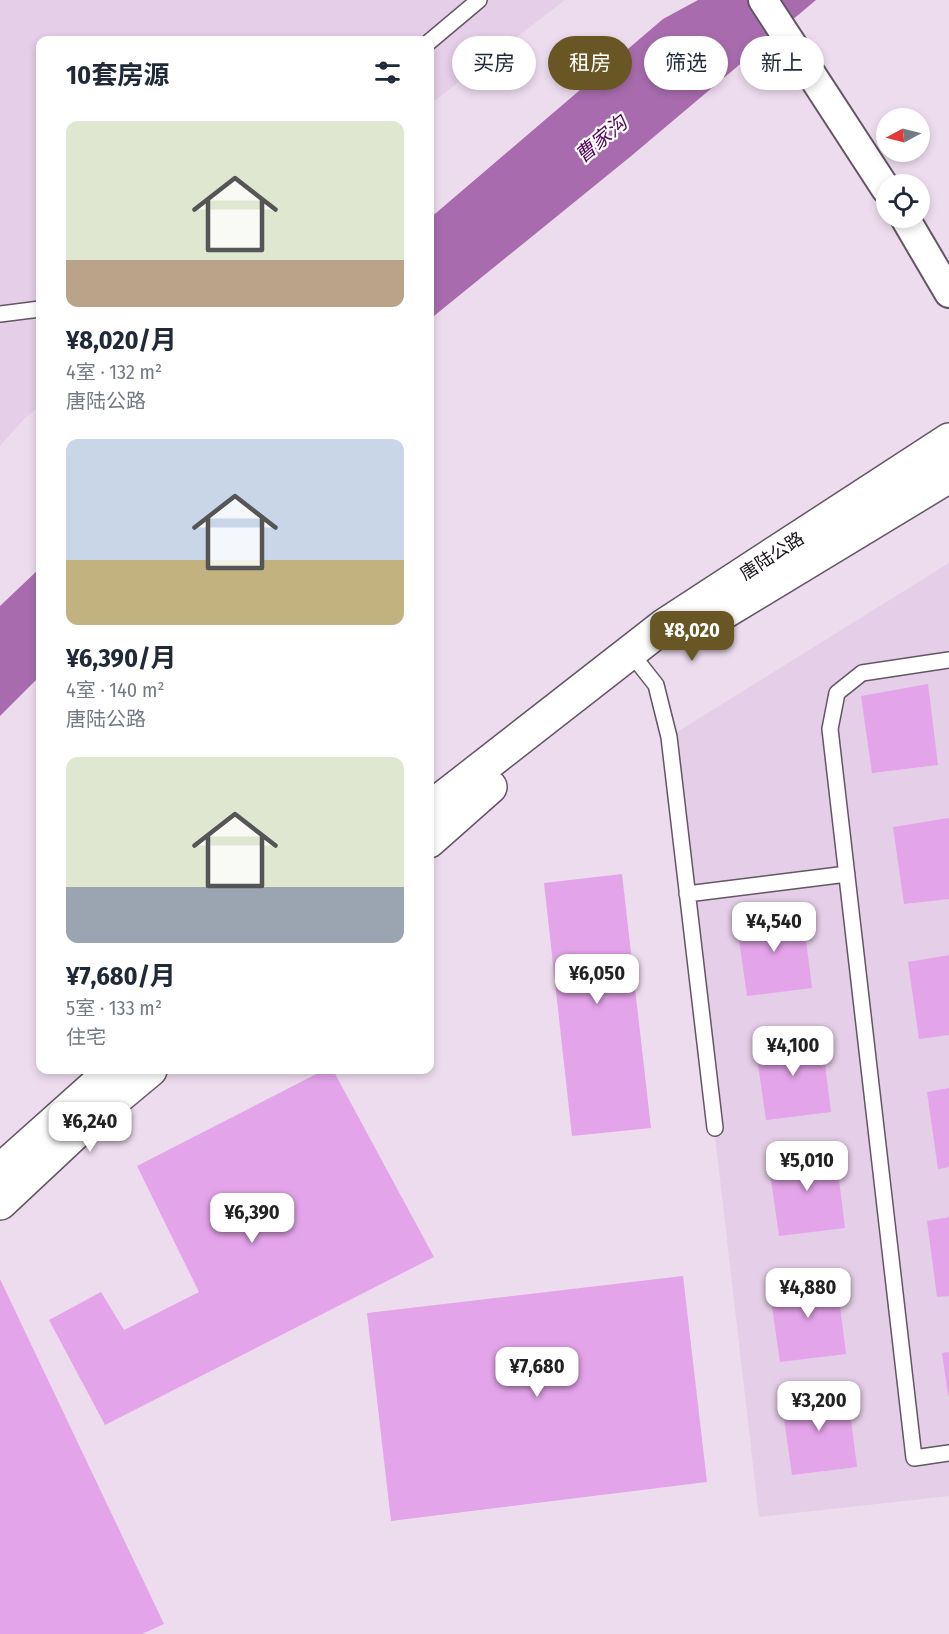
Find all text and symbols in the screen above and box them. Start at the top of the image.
chip: 买房 [452,36,536,90]
chip: 租房 [548,36,632,90]
chip: 筛选 [644,36,728,90]
chip: 新上 [740,36,824,90]
icon: filters [371,56,404,89]
text: 10套房源 [66,60,169,91]
north arrow [876,108,930,162]
map controls [876,108,930,228]
water label: 曹家沟 [570,109,633,167]
icon: home [181,160,289,268]
button: locate [876,174,930,228]
text: ¥8,020/月 [66,325,177,356]
text: 4室 · 132 m² [66,360,162,384]
text: 唐陆公路 [66,389,146,413]
icon: home [181,478,289,586]
street label: 唐陆公路 [736,527,808,585]
pin: ¥8,020 [643,611,741,662]
text: ¥8,020 [664,618,720,642]
text: ¥6,390/月 [66,643,176,674]
text: 4室 · 140 m² [66,678,164,702]
text: 唐陆公路 [66,707,146,731]
icon: home [181,796,289,904]
pin: ¥4,540 [725,902,823,953]
text: ¥4,540 [746,909,802,933]
pin: ¥6,050 [548,954,646,1005]
text: ¥7,680/月 [66,961,176,992]
text: ¥6,050 [569,961,625,985]
text: 5室 · 133 m² [66,996,162,1020]
text: 住宅 [66,1025,106,1049]
pin: ¥4,100 [744,1026,842,1077]
text: ¥4,100 [766,1033,820,1057]
pin: ¥6,240 [41,1102,139,1153]
text: ¥6,240 [63,1109,117,1133]
pin: ¥5,010 [758,1141,856,1192]
text: ¥5,010 [780,1148,834,1172]
pin: ¥6,390 [203,1193,301,1244]
text: ¥6,390 [224,1200,280,1224]
pin: ¥4,880 [759,1268,857,1319]
text: ¥4,880 [780,1275,836,1299]
pin: ¥7,680 [488,1347,586,1398]
text: ¥7,680 [509,1354,565,1378]
pin: ¥3,200 [770,1381,868,1432]
text: ¥3,200 [791,1388,847,1412]

